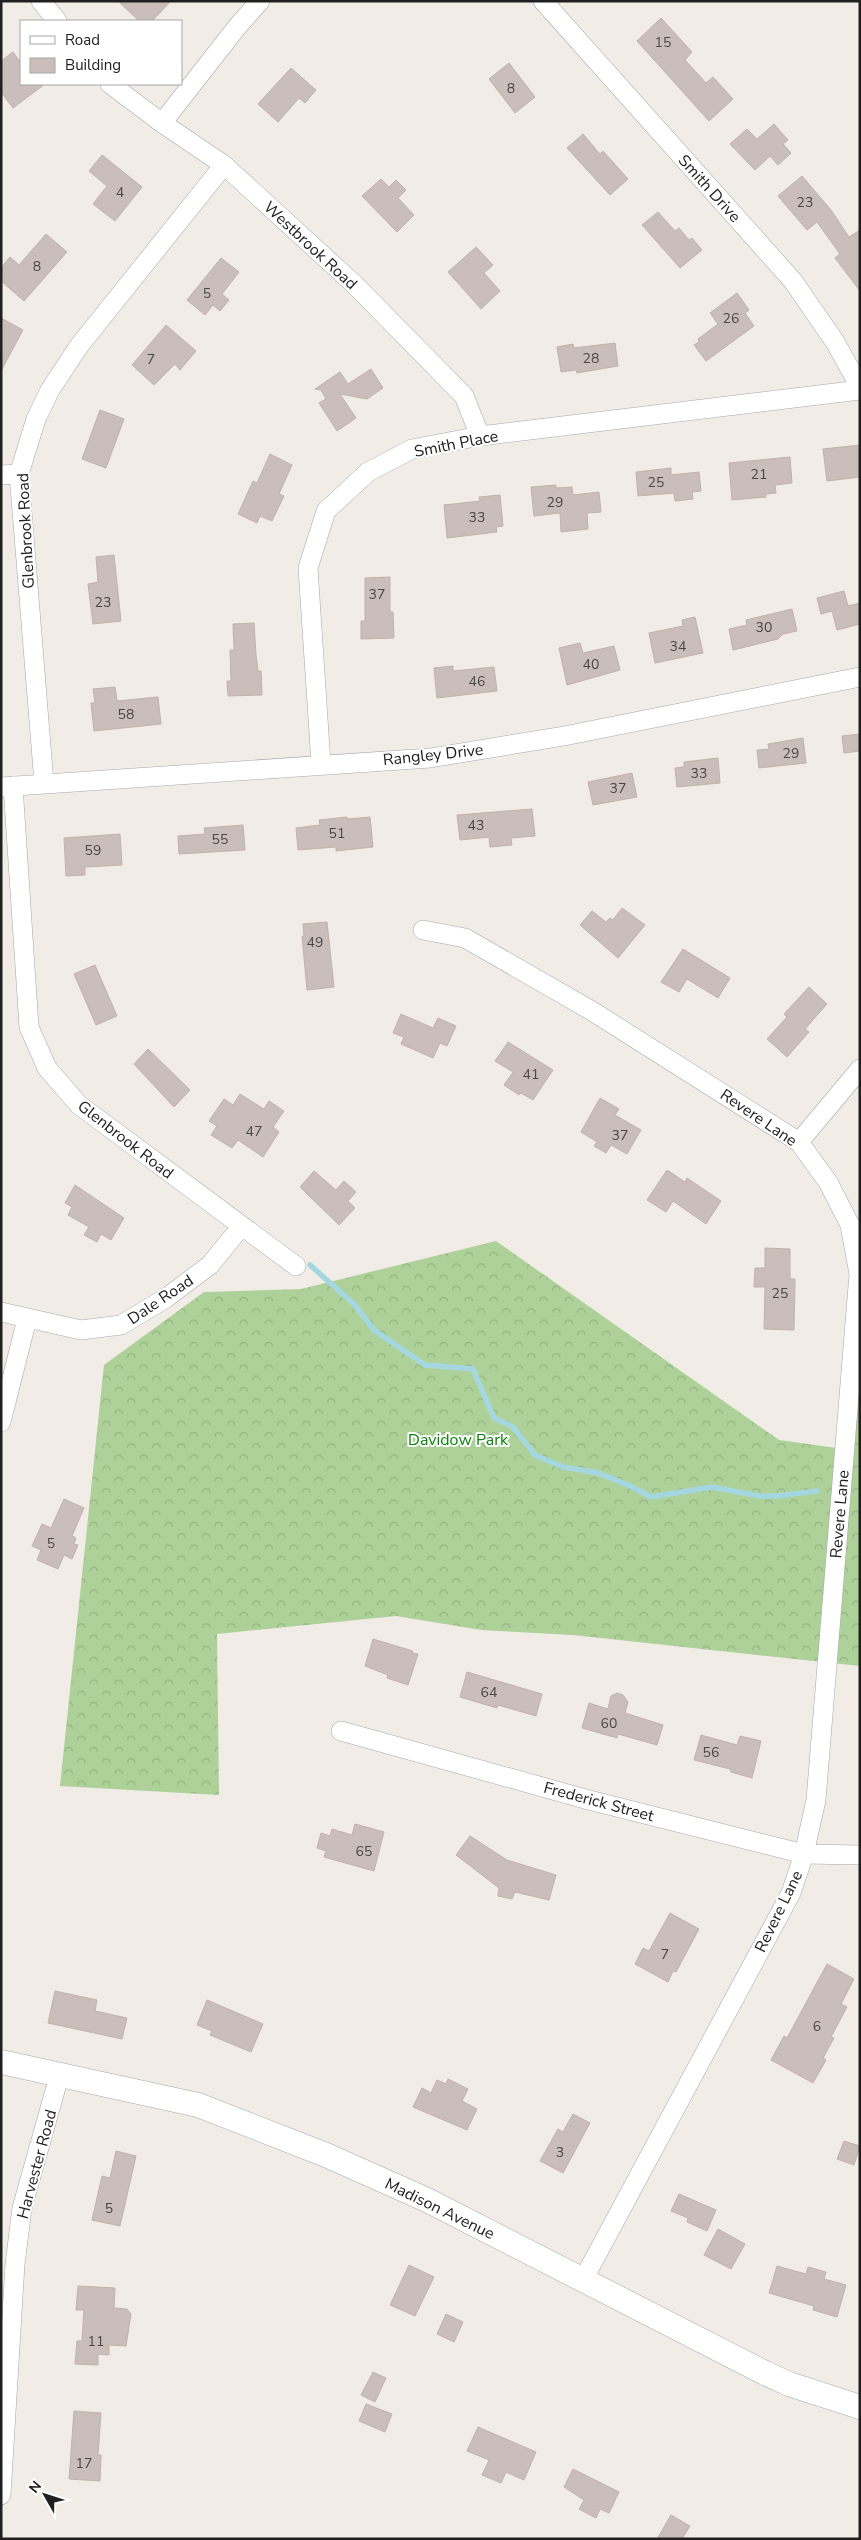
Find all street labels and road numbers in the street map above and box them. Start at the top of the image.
street label: Smith Drive [673,150,746,227]
street label: Westbrook Road [259,197,362,295]
street label: Smith Place [412,425,500,463]
street label: Glenbrook Road [12,472,40,589]
street label: Rangley Drive [382,739,484,771]
street label: Revere Lane [716,1084,801,1152]
street label: Glenbrook Road [73,1095,178,1184]
street label: Dale Road [123,1270,198,1330]
street label: Revere Lane [825,1469,855,1559]
street label: Frederick Street [541,1777,657,1827]
street label: Revere Lane [750,1867,808,1956]
street label: Harvester Road [12,2107,62,2221]
street label: Madison Avenue [381,2173,498,2245]

